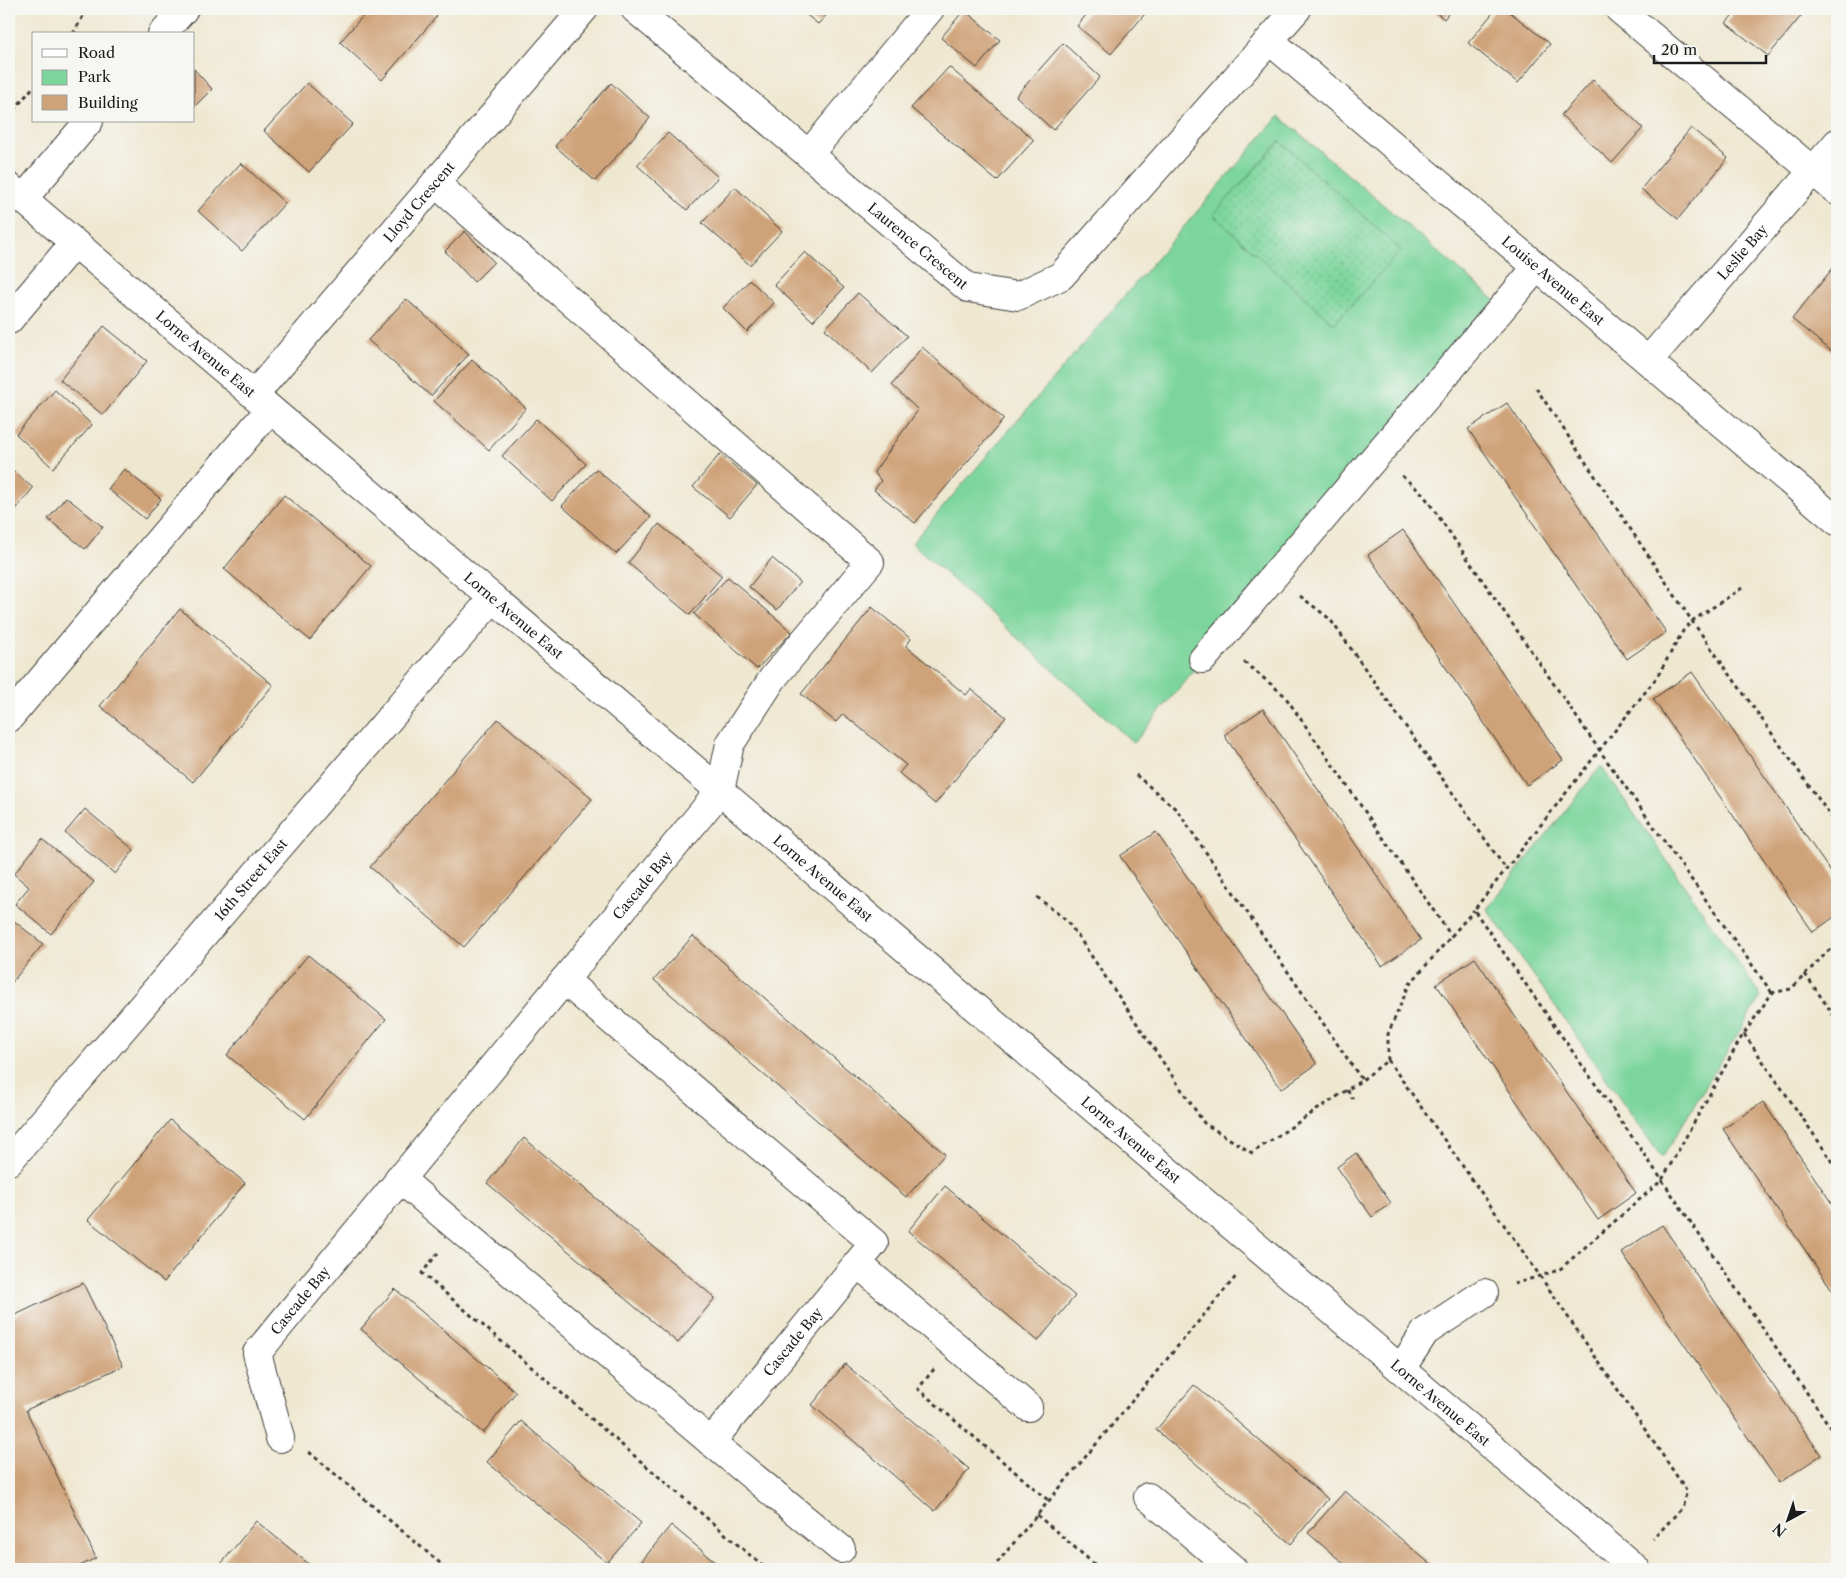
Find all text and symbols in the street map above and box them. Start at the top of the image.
legend [32,32,195,122]
scale bar [1654,32,1766,64]
text: 20 m [1661,40,1697,59]
text: Road [78,43,115,62]
text: Park [78,67,112,86]
text: Building [78,93,138,112]
street label: Lloyd Crescent [380,158,459,246]
street label: Laurence Crescent [864,199,972,293]
street label: Leslie Bay [1713,221,1771,284]
street label: Louise Avenue East [1498,232,1608,329]
street label: Lorne Avenue East [152,307,259,401]
street label: Lorne Avenue East [460,568,567,663]
street label: Lorne Avenue East [770,831,876,926]
street label: 16th Street East [210,835,291,925]
street label: Cascade Bay [609,847,676,923]
street label: Lorne Avenue East [1077,1093,1184,1187]
street label: Cascade Bay [267,1262,334,1339]
street label: Cascade Bay [759,1304,827,1380]
street label: Lorne Avenue East [1387,1355,1494,1450]
north arrow [1764,1496,1814,1546]
text: N [1769,1519,1790,1541]

